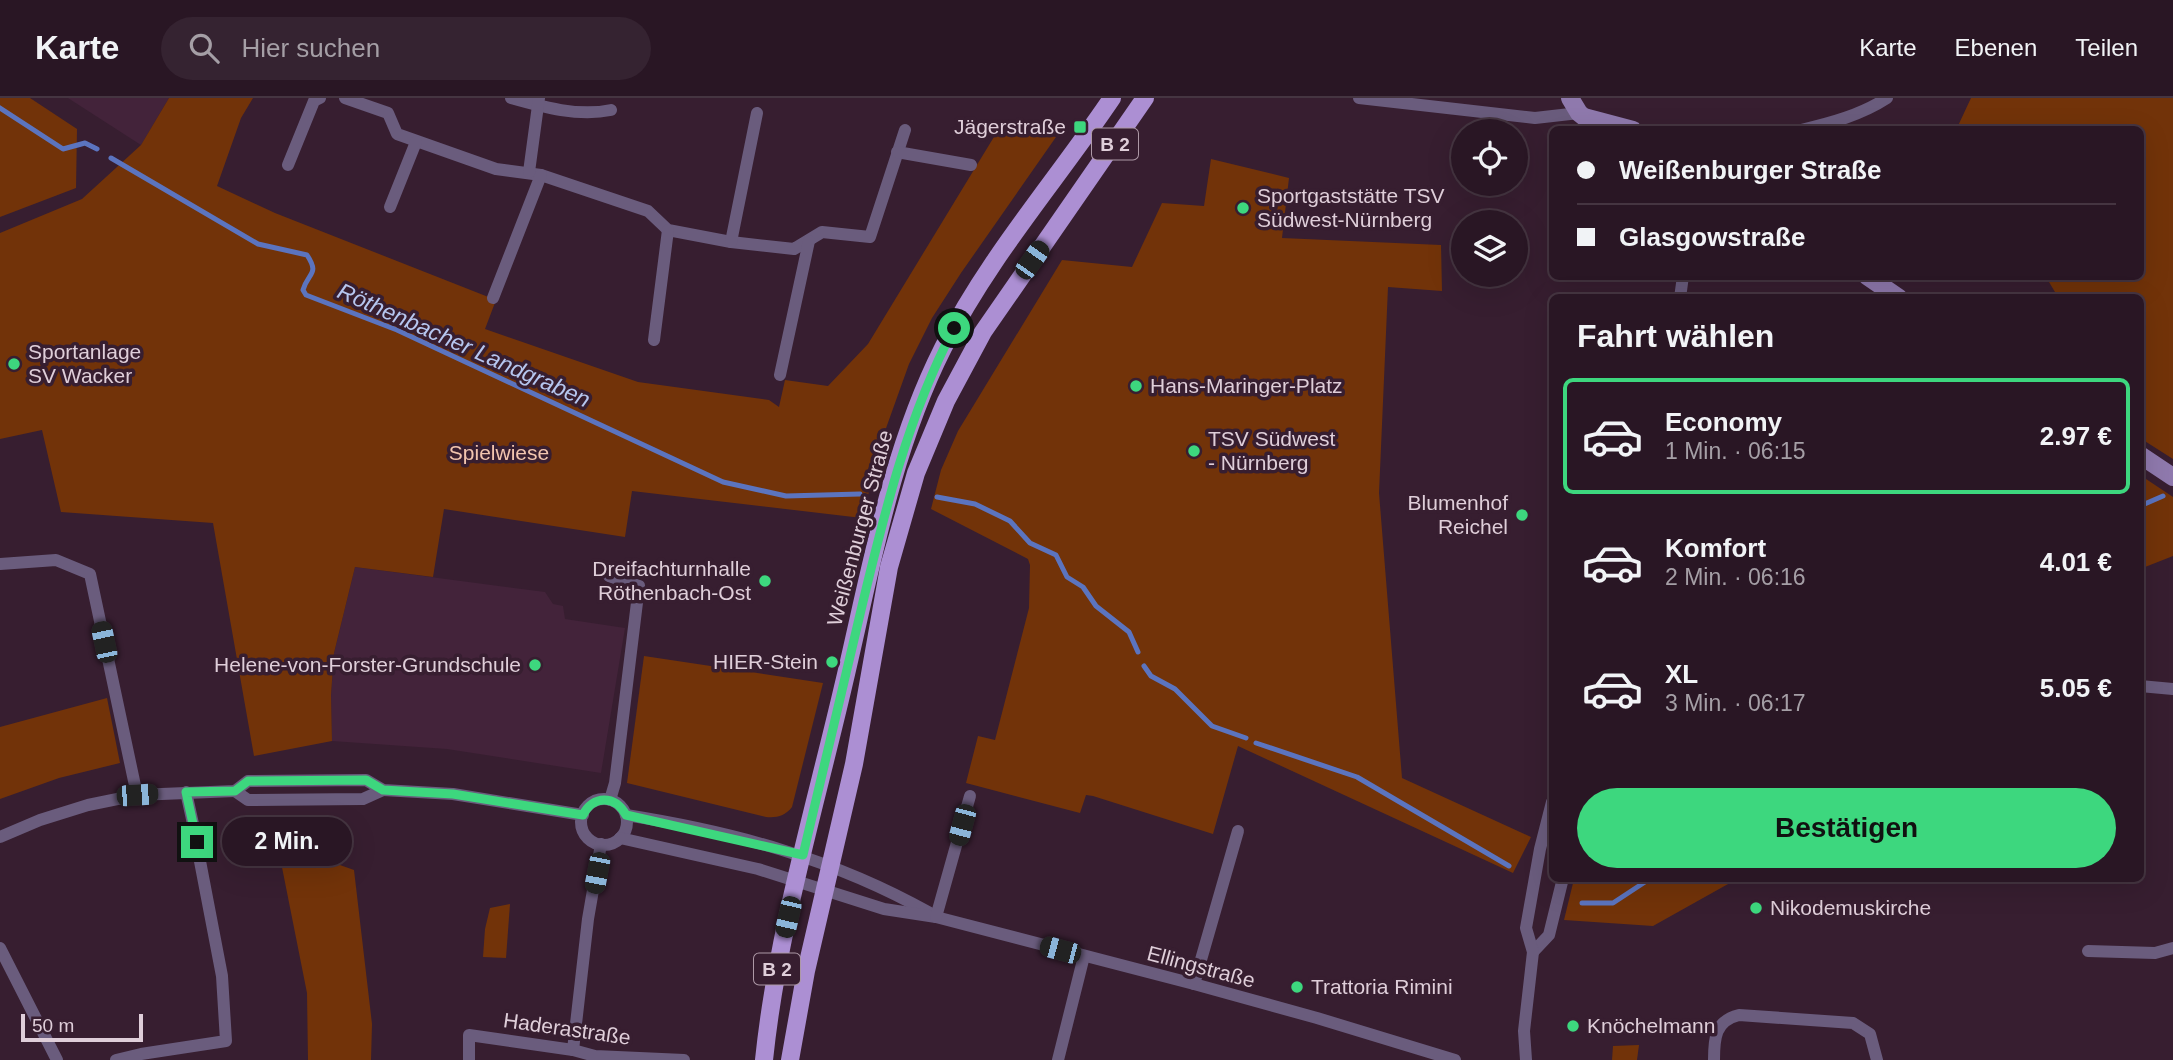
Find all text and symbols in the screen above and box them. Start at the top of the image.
search box [161,17,651,80]
text: Karte [35,29,119,66]
icon: search [185,29,223,67]
text: Hier suchen [241,33,380,63]
text: Karte [1859,34,1917,61]
text: Ebenen [1955,34,2037,61]
text: Teilen [2075,34,2138,61]
place label: Jägerstraße [954,115,1066,138]
marker: Jägerstraße [1072,119,1088,135]
map controls [1451,119,1528,287]
button: locate [1451,119,1528,196]
road number: B 2 [1092,128,1138,159]
text: Weißenburger Straße [1619,155,1881,185]
place label: Sportgaststätte TSV Südwest-Nürnberg [1257,184,1445,231]
marker: Sportgaststätte TSV Südwest-Nürnberg [1235,200,1251,216]
button: layers [1451,210,1528,287]
text: Glasgowstraße [1619,222,1805,252]
car [1012,237,1053,283]
water label: Röthenbacher Landgraben [334,277,594,413]
route start [938,312,970,344]
text: Fahrt wählen [1577,318,1774,354]
place label: Sportanlage SV Wacker [28,340,141,387]
marker: Sportanlage SV Wacker [6,356,22,372]
place label: Hans-Maringer-Platz [1150,374,1343,397]
marker: Hans-Maringer-Platz [1128,378,1144,394]
icon: car [1581,405,1644,468]
text: Economy [1665,407,1782,437]
text: 2.97 € [2040,421,2112,451]
place label: TSV Südwest - Nürnberg [1208,427,1335,474]
street label: Weißenburger Straße [822,428,897,628]
text: 1 Min. · 06:15 [1665,438,1806,464]
park label: Spielwiese [449,441,549,464]
marker: TSV Südwest - Nürnberg [1186,443,1202,459]
place label: Blumenhof Reichel [1408,491,1508,538]
marker: Blumenhof Reichel [1514,507,1530,523]
icon: car [1581,531,1644,594]
text: Komfort [1665,533,1766,563]
text: 4.01 € [2040,547,2112,577]
place label: Dreifachturnhalle Röthenbach-Ost [592,557,751,604]
text: 2 Min. · 06:16 [1665,564,1806,590]
marker: Dreifachturnhalle Röthenbach-Ost [757,573,773,589]
car [90,619,119,665]
place label: HIER-Stein [713,650,818,673]
place label: Helene-von-Forster-Grundschule [214,653,521,676]
marker: HIER-Stein [824,654,840,670]
marker: Helene-von-Forster-Grundschule [527,657,543,673]
icon: car [1581,657,1644,720]
text: XL [1665,659,1698,689]
text: 5.05 € [2040,673,2112,703]
text: 3 Min. · 06:17 [1665,690,1806,716]
car [116,783,159,807]
button: Bestätigen [1577,788,2116,868]
car [947,802,978,848]
callout: 2 Min. [222,818,351,866]
route end [181,826,213,858]
text: 2 Min. [254,828,320,854]
car [583,850,612,896]
car [774,894,803,940]
place label: Nikodemuskirche [1770,896,1931,919]
marker: Nikodemuskirche [1748,900,1764,916]
car [1037,934,1084,966]
street label: Ellingstraße [1145,941,1258,992]
road number: B 2 [754,954,800,984]
place label: Trattoria Rimini [1311,975,1453,998]
marker: Trattoria Rimini [1289,979,1305,995]
street label: Haderastraße [502,1008,632,1049]
scale bar [21,1011,144,1043]
place label: Knöchelmann [1587,1014,1715,1037]
text: 50 m [32,1015,74,1036]
marker: Knöchelmann [1565,1018,1581,1034]

